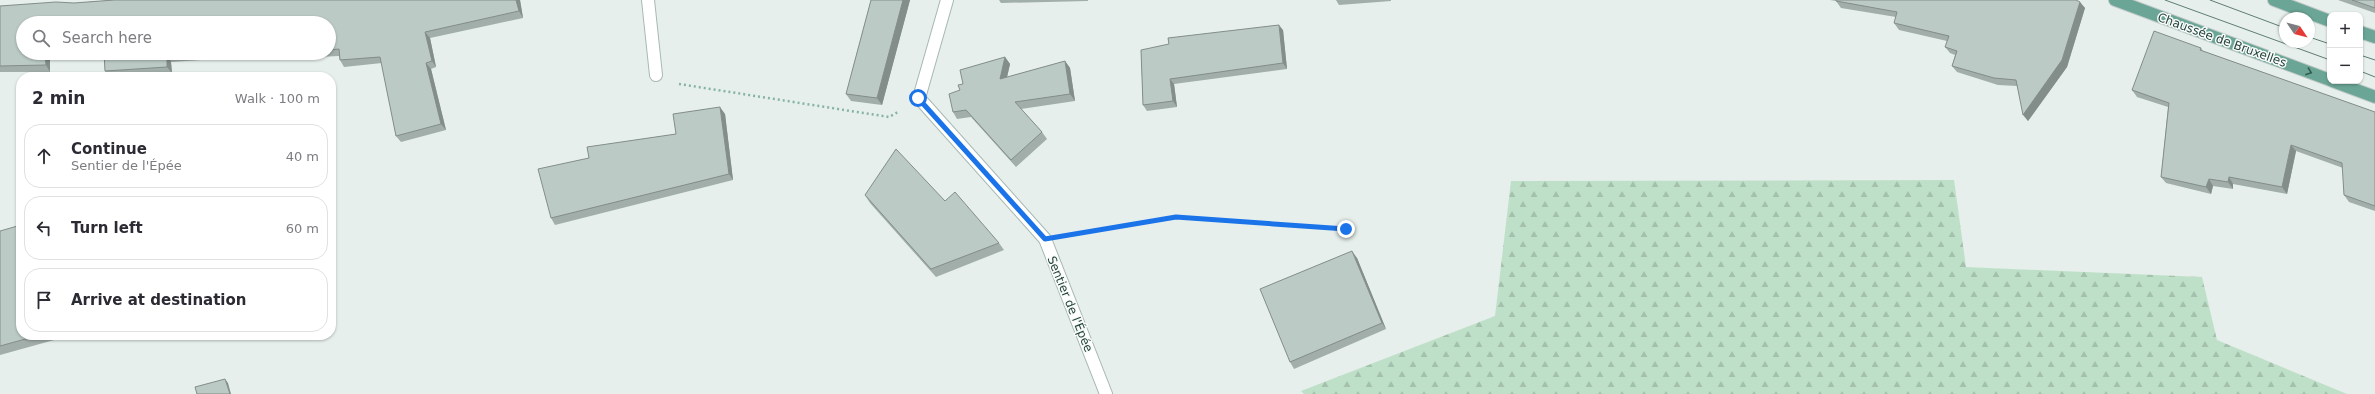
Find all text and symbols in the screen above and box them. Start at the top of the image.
street label: Chaussée de Bruxelles [2156,10,2288,70]
north arrow [2279,12,2315,48]
map controls [2327,12,2363,84]
button: + [2327,12,2363,48]
search box [16,16,336,60]
icon: search [30,27,52,49]
text: Search here [62,29,152,47]
button: − [2327,48,2363,84]
one-way arrow [2305,68,2312,76]
text: 2 min [32,88,85,108]
route start [909,89,927,107]
text: Walk · 100 m [235,91,320,106]
text: Continue [71,140,147,158]
icon: ahead [33,145,55,167]
text: 40 m [286,149,319,164]
text: Sentier de l'Épée [71,158,182,173]
icon: left [33,217,55,239]
text: Turn left [71,219,143,237]
route end [1337,220,1355,238]
text: 60 m [286,221,319,236]
street label: Sentier de l'Épée [1044,254,1097,354]
icon: arrive [33,289,55,311]
text: Arrive at destination [71,291,246,309]

